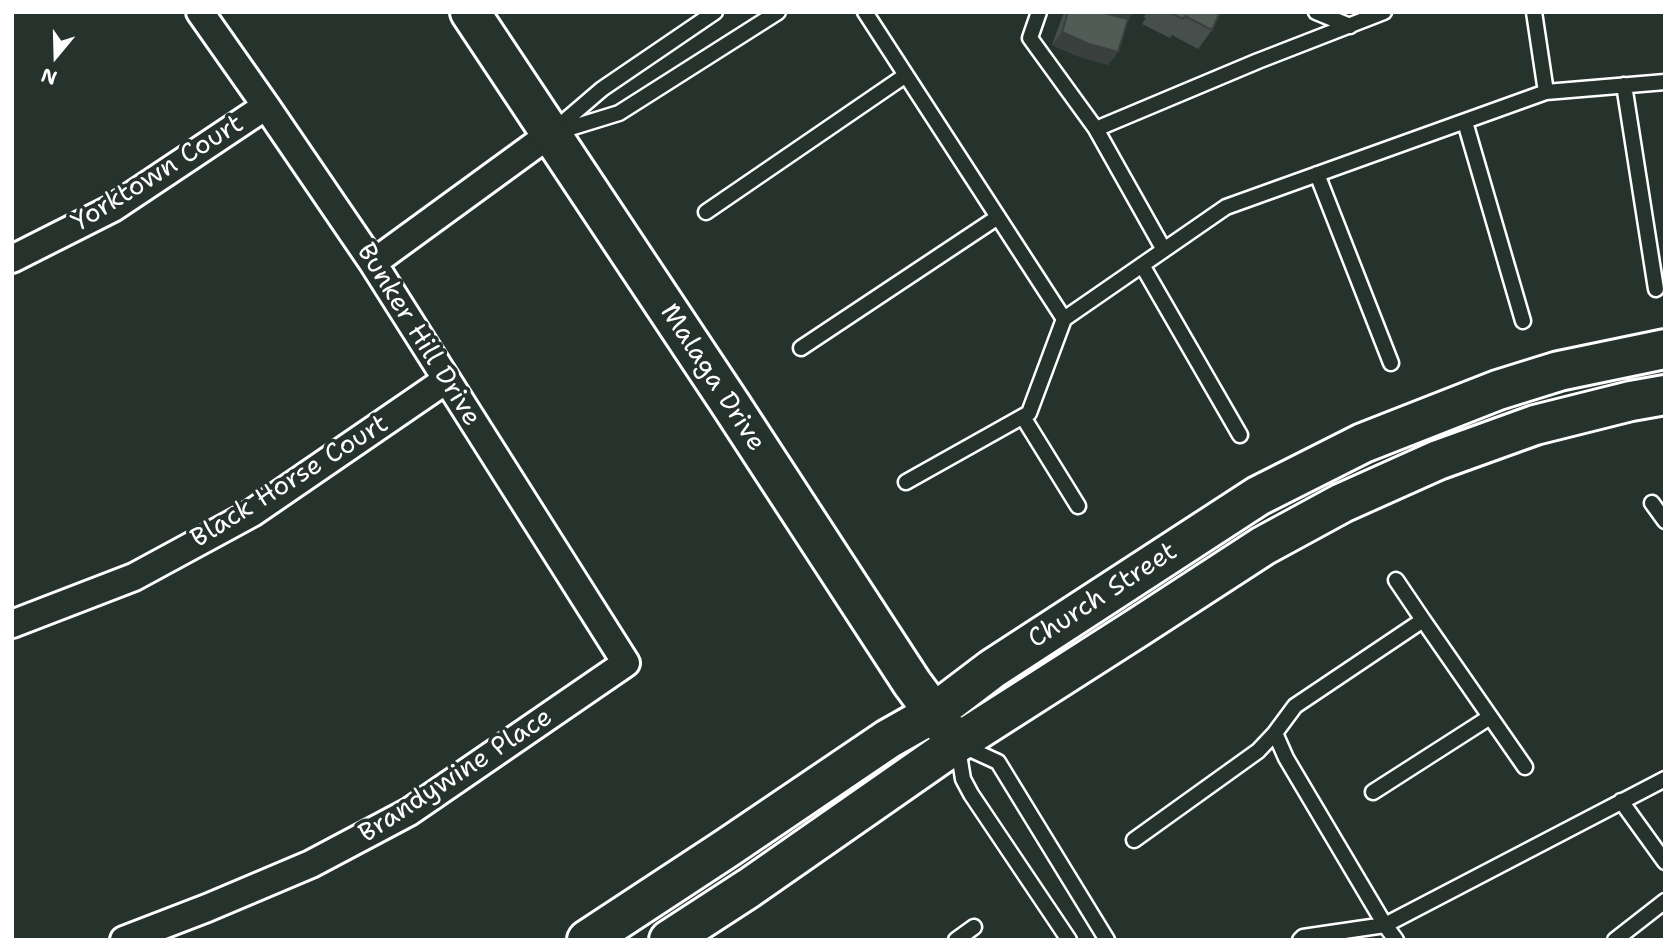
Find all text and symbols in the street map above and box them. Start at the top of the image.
north arrow [21,21,91,91]
text: N [38,62,60,91]
street label: Yorktown Court [67,109,249,239]
street label: Bunker Hill Drive [349,238,487,432]
street label: Malaga Drive [653,299,771,457]
street label: Black Horse Court [186,409,394,555]
street label: Church Street [1023,536,1183,656]
street label: Brandywine Place [354,702,558,850]

